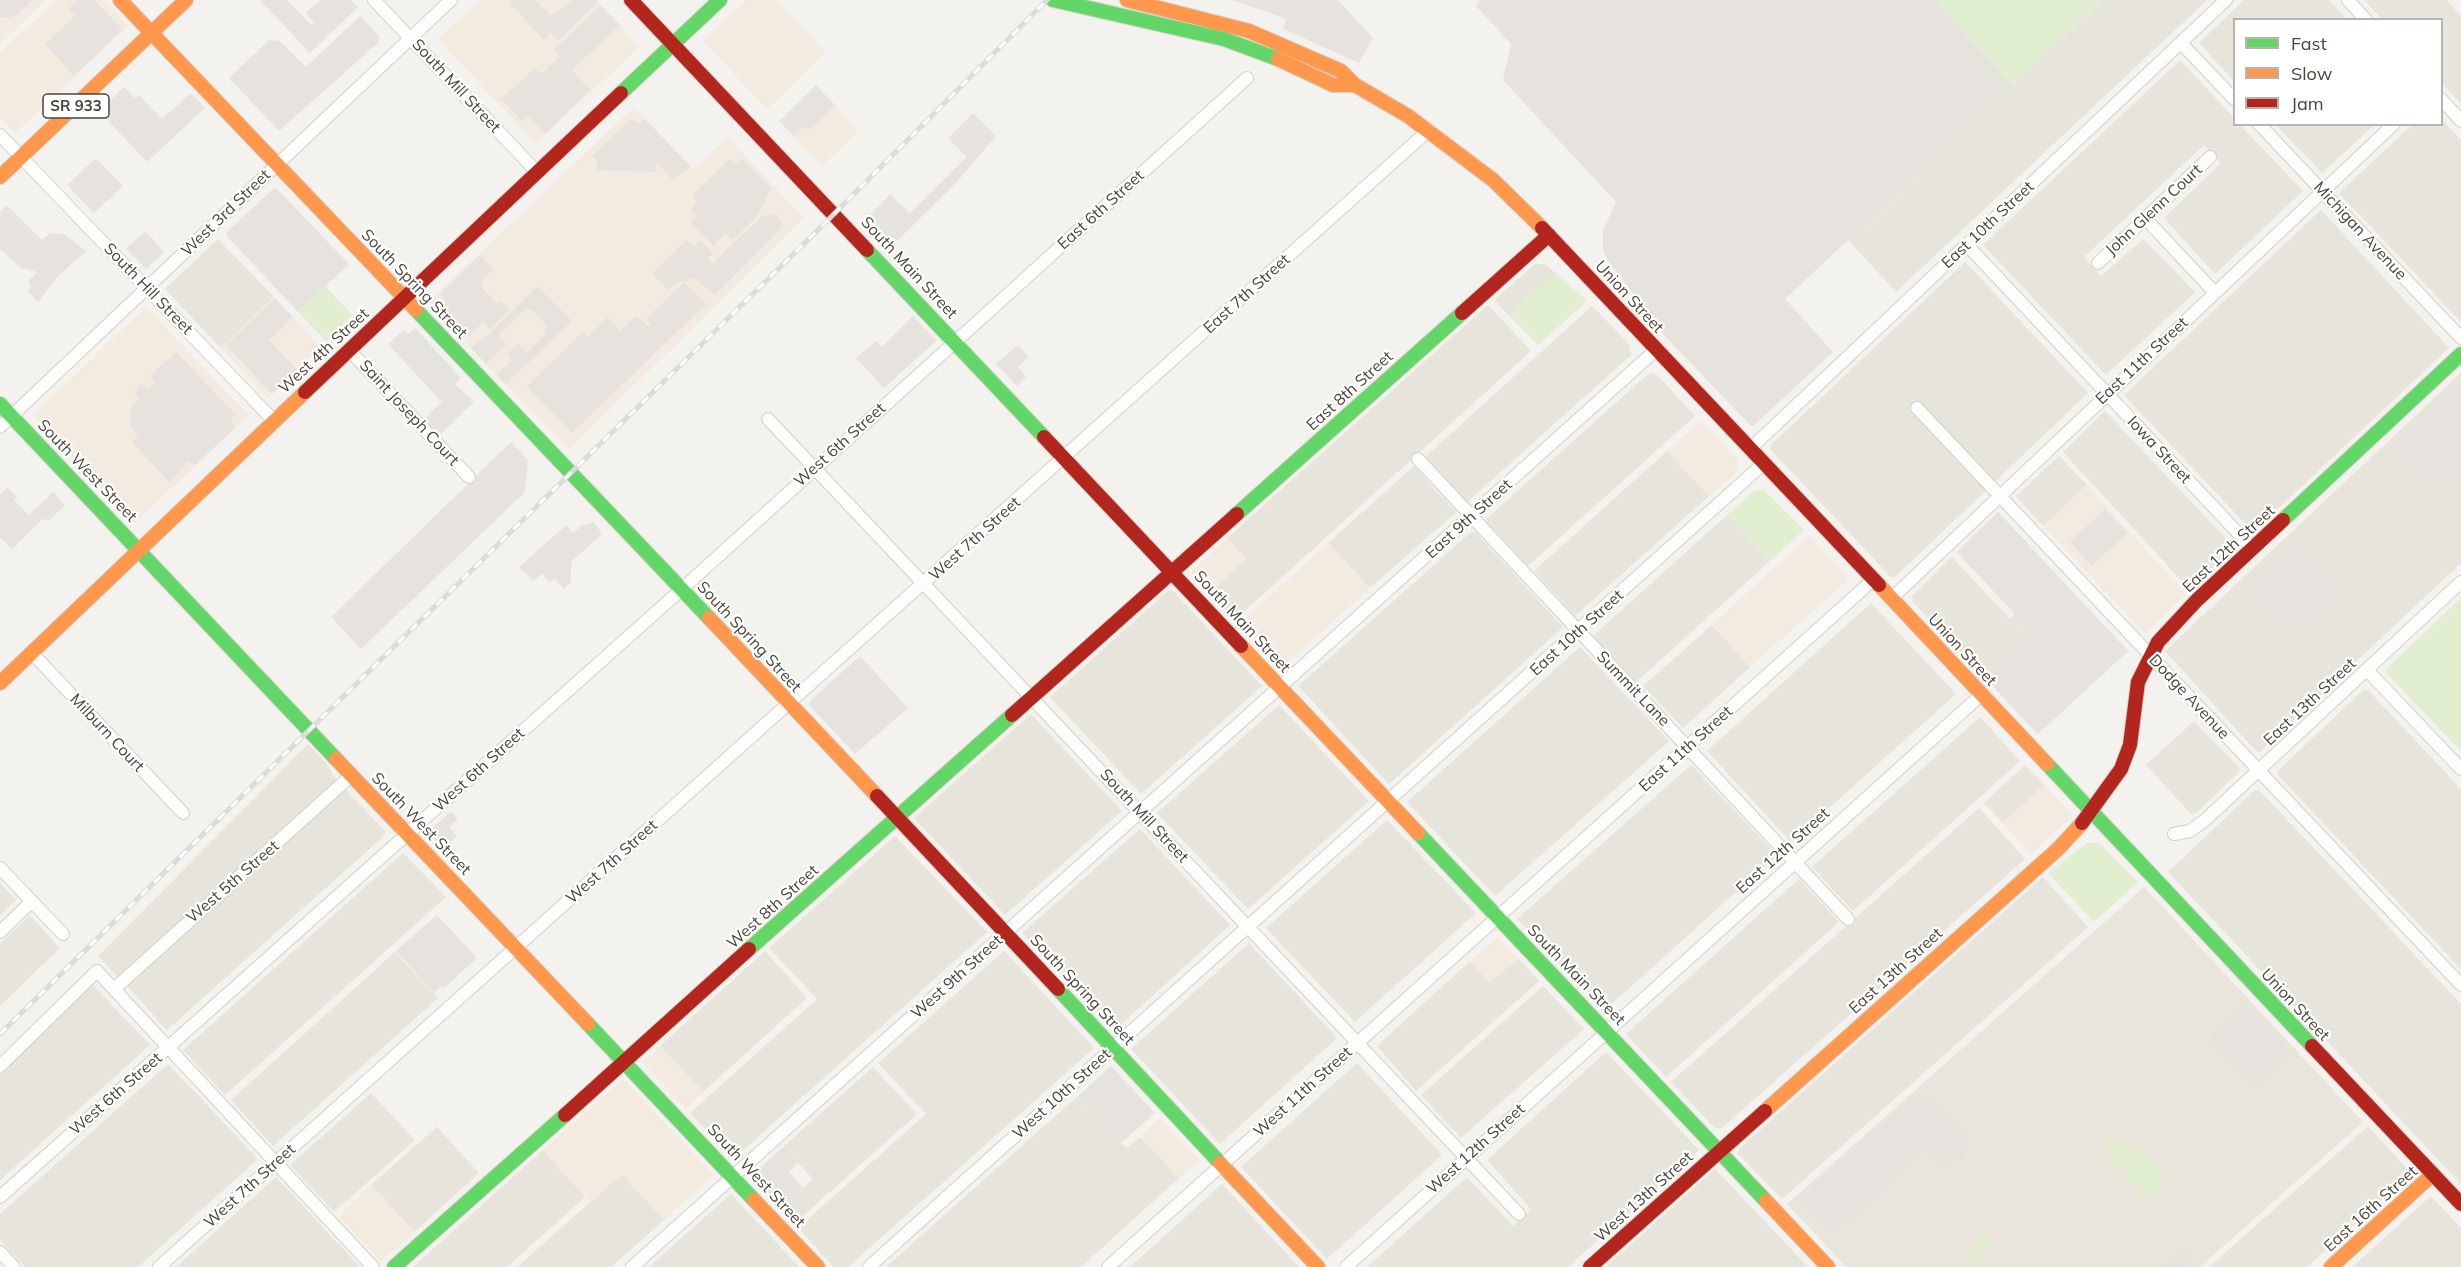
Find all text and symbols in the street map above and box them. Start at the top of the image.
legend [2233,18,2443,126]
text: Fast [2291,32,2327,55]
street label: South Mill Street [408,35,504,137]
text: Slow [2291,62,2332,85]
text: Jam [2291,92,2324,115]
road number: SR 933 [43,94,109,118]
street label: John Glenn Court [2102,160,2206,260]
street label: West 3rd Street [177,166,275,260]
street label: East 6th Street [1054,166,1148,254]
street label: East 10th Street [1938,177,2038,273]
street label: Michigan Avenue [2310,178,2410,284]
street label: South Main Street [857,213,961,323]
street label: South Spring Street [357,225,471,343]
street label: South Hill Street [100,239,196,339]
street label: East 7th Street [1200,250,1294,338]
street label: Union Street [1591,257,1667,337]
street label: West 4th Street [275,304,373,398]
street label: East 11th Street [2092,313,2192,409]
street label: East 8th Street [1303,347,1397,435]
street label: Saint Joseph Court [355,356,463,470]
street label: West 6th Street [790,399,890,491]
street label: Iowa Street [2123,412,2195,488]
street label: South West Street [33,416,141,526]
street label: East 9th Street [1422,475,1516,563]
street label: West 7th Street [925,493,1025,585]
street label: East 12th Street [2179,501,2279,597]
street label: South Main Street [1190,567,1294,677]
street label: South Spring Street [693,578,805,696]
street label: East 10th Street [1526,586,1628,680]
street label: Union Street [1924,610,2000,690]
street label: Summit Lane [1592,647,1674,731]
street label: Dodge Avenue [2145,651,2233,743]
street label: East 13th Street [2260,654,2360,750]
street label: Milburn Court [66,690,148,776]
street label: East 11th Street [1635,702,1737,796]
street label: West 6th Street [429,724,529,816]
street label: South Mill Street [1096,765,1192,867]
street label: South West Street [367,769,475,879]
street label: East 12th Street [1732,804,1834,898]
street label: West 7th Street [562,816,662,908]
street label: West 5th Street [183,837,283,927]
street label: West 8th Street [723,861,823,953]
street label: South Main Street [1523,921,1629,1029]
street label: East 13th Street [1845,924,1947,1018]
street label: West 9th Street [907,931,1007,1023]
street label: South Spring Street [1026,931,1138,1049]
street label: Union Street [2257,965,2333,1045]
street label: West 11th Street [1250,1043,1356,1141]
street label: West 10th Street [1009,1045,1115,1143]
street label: West 6th Street [66,1049,166,1139]
street label: West 12th Street [1423,1100,1529,1198]
street label: South West Street [703,1120,809,1232]
street label: West 7th Street [200,1140,300,1232]
street label: West 13th Street [1591,1148,1697,1246]
street label: East 16th Street [2320,1162,2422,1256]

